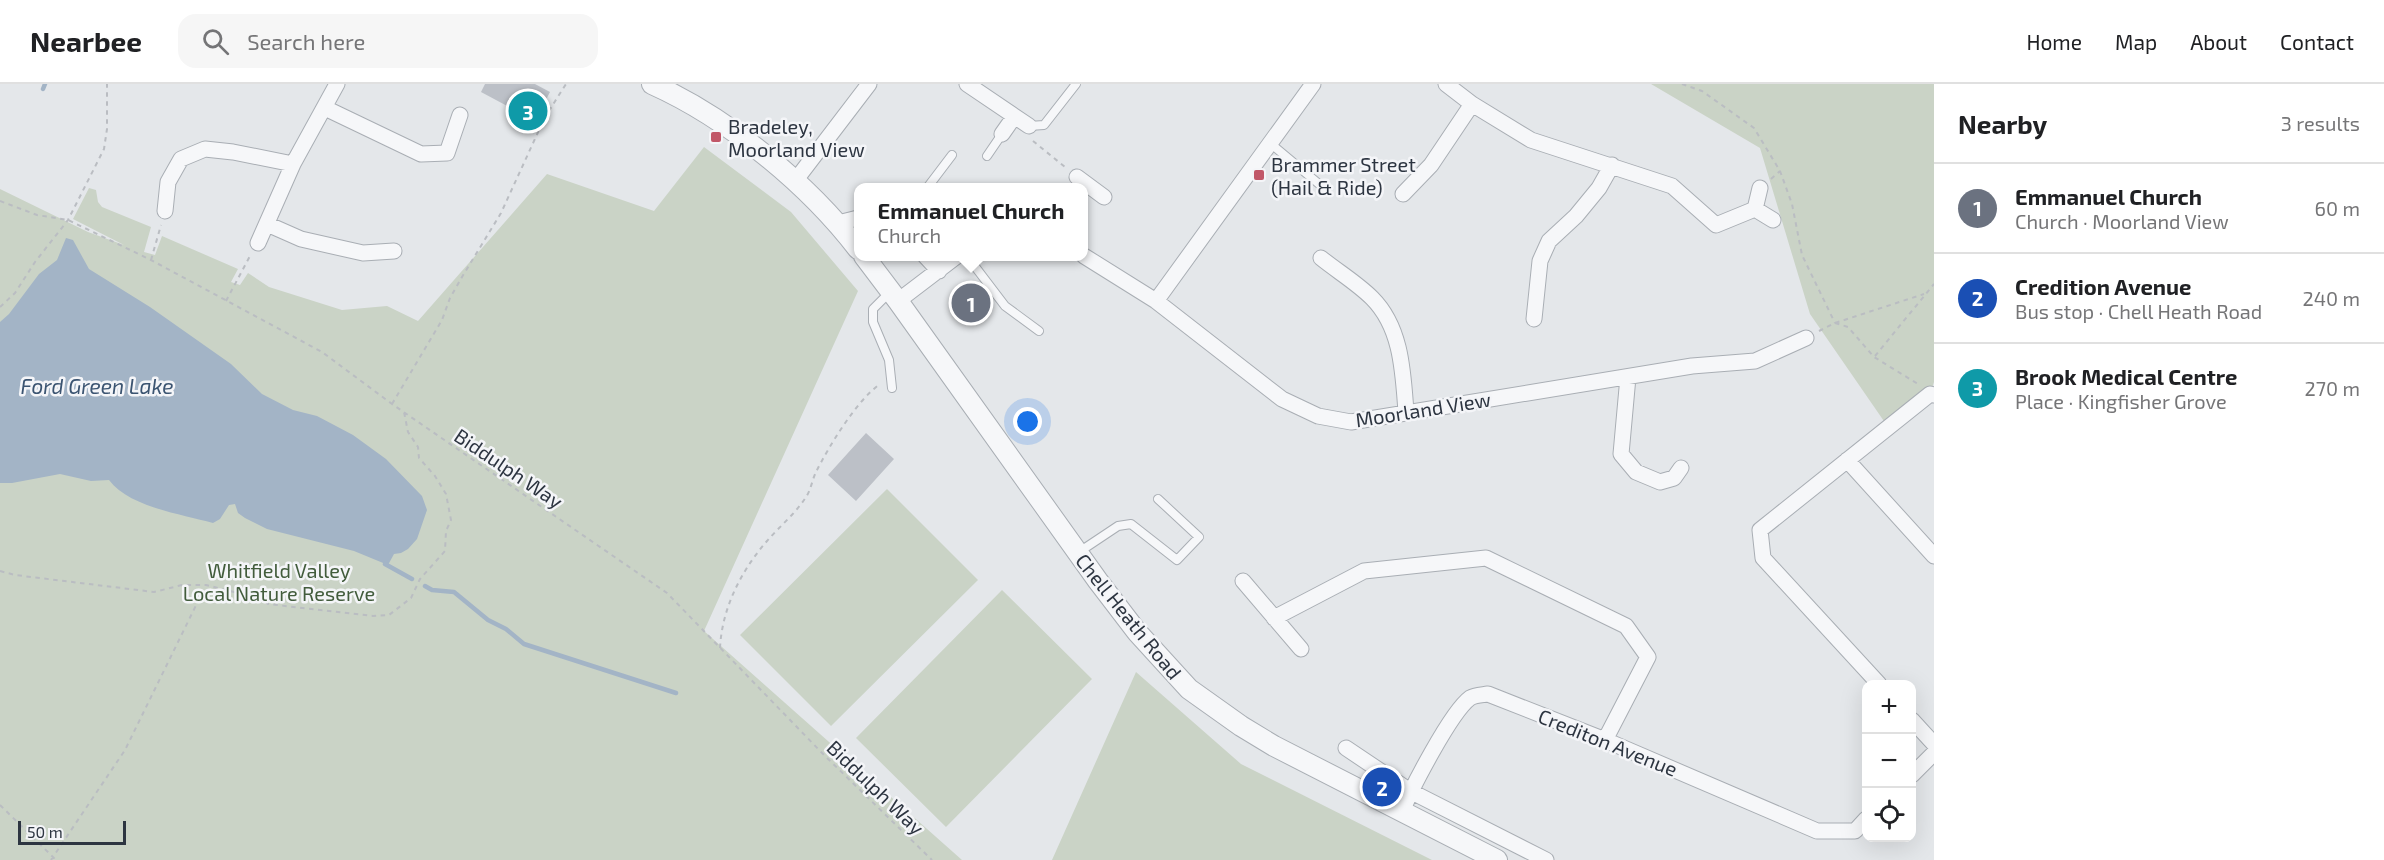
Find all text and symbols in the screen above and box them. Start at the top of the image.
search box [178,14,598,68]
text: Nearbee [30,24,142,58]
icon: search [199,25,232,58]
text: Search here [247,28,365,54]
text: Home [2026,29,2082,54]
text: Map [2115,29,2157,54]
text: About [2190,29,2247,54]
text: Contact [2280,29,2354,54]
pin: 3 [508,88,548,134]
text: Nearby [1958,108,2047,139]
text: 3 results [2281,111,2360,135]
place label: Bradeley, Moorland View [728,114,865,161]
marker: Bradeley, Moorland View [709,130,723,144]
place label: Brammer Street (Hail & Ride) [1271,152,1416,199]
marker: Brammer Street (Hail & Ride) [1252,168,1266,182]
popup [854,183,1088,261]
text: Emmanuel Church [2015,183,2202,209]
text: 1 [1973,196,1982,220]
text: 60 m [2315,196,2360,220]
text: Emmanuel Church [877,197,1065,223]
text: Church · Moorland View [2015,209,2229,233]
text: Church [877,223,941,247]
text: Credition Avenue [2015,273,2192,299]
pin: 1 [952,280,990,326]
text: 2 [1972,286,1983,310]
text: 240 m [2302,286,2360,310]
text: Bus stop · Chell Heath Road [2015,299,2262,323]
text: Brook Medical Centre [2015,363,2237,389]
water label: Ford Green Lake [20,373,174,398]
text: 3 [1972,376,1983,400]
text: 270 m [2304,376,2360,400]
street label: Moorland View [1354,386,1492,432]
text: Place · Kingfisher Grove [2015,389,2227,413]
your location [1013,407,1042,436]
street label: Biddulph Way [450,423,568,513]
street label: Chell Heath Road [1071,548,1187,684]
park label: Whitfield Valley Local Nature Reserve [183,558,375,605]
map controls [1862,680,1916,842]
button: + [1862,680,1916,734]
street label: Crediton Avenue [1535,703,1681,781]
button: − [1862,734,1916,788]
street label: Biddulph Way [823,735,930,839]
pin: 2 [1362,764,1402,810]
button: locate [1862,788,1916,842]
scale bar [18,818,126,846]
text: 50 m [27,822,63,841]

